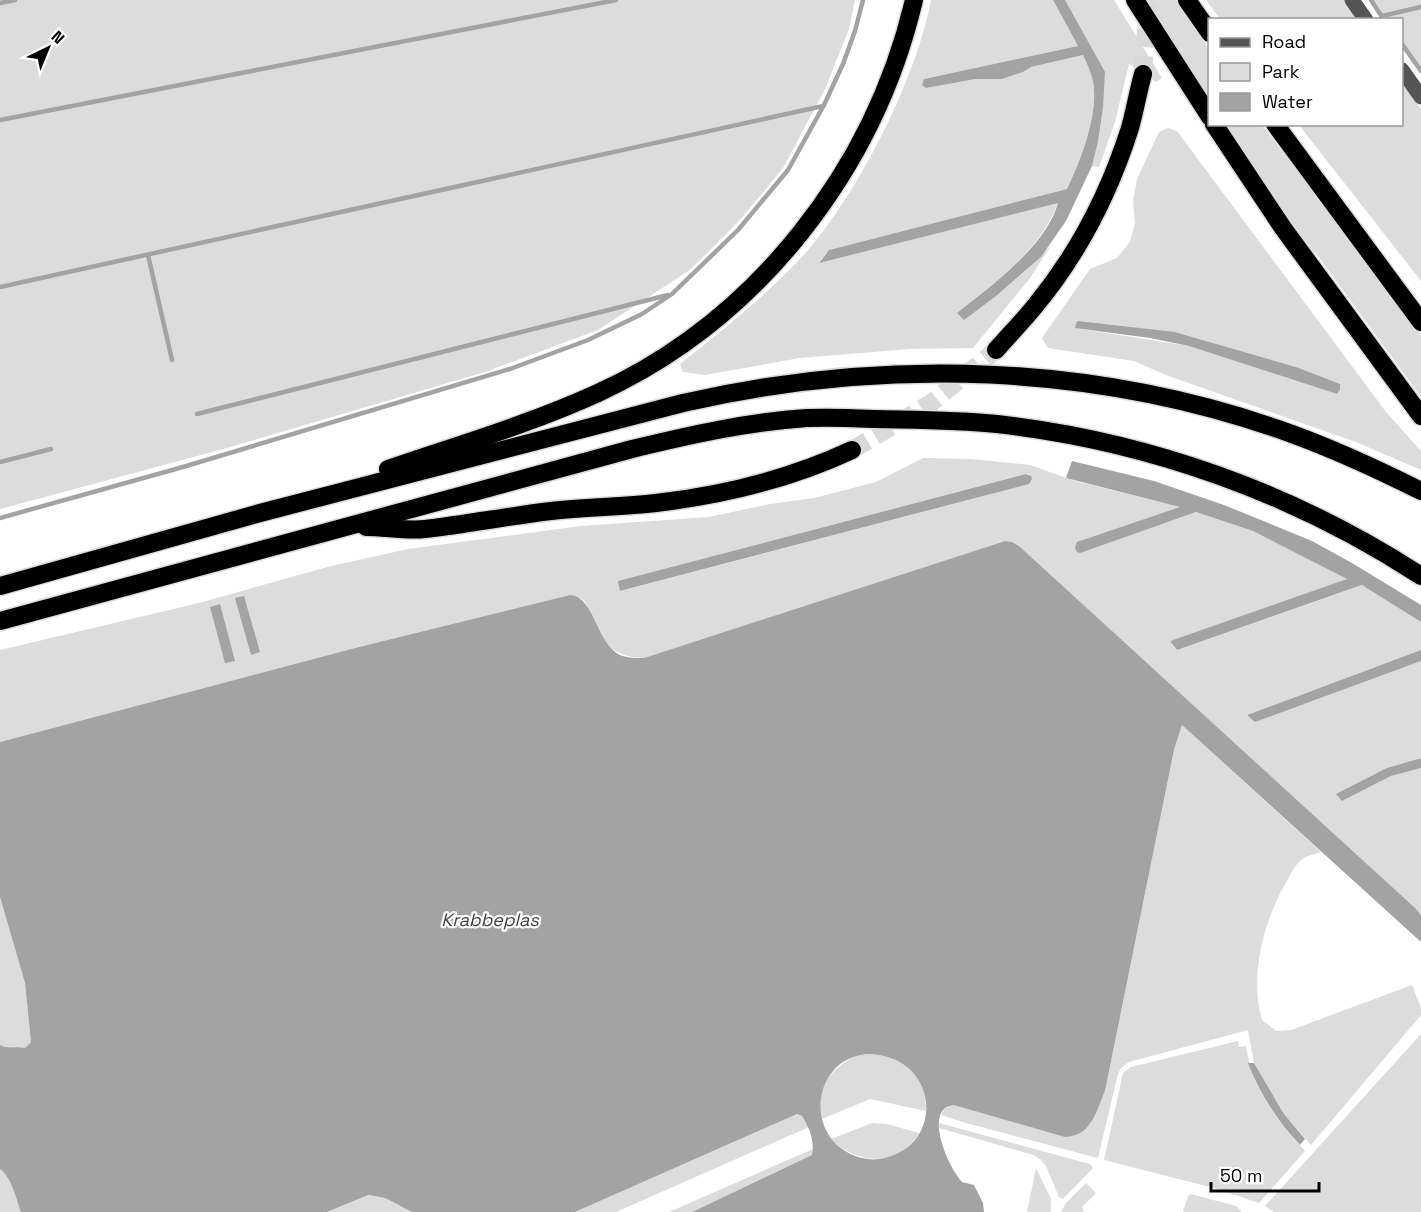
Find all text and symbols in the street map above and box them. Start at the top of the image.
north arrow [18,18,78,78]
legend [1208,18,1403,126]
text: N [47,26,69,49]
text: Road [1262,30,1306,53]
text: Park [1262,60,1300,83]
text: Water [1262,90,1313,113]
water label: Krabbeplas [441,908,539,931]
scale bar [1211,1155,1319,1193]
text: 50 m [1220,1164,1262,1187]

